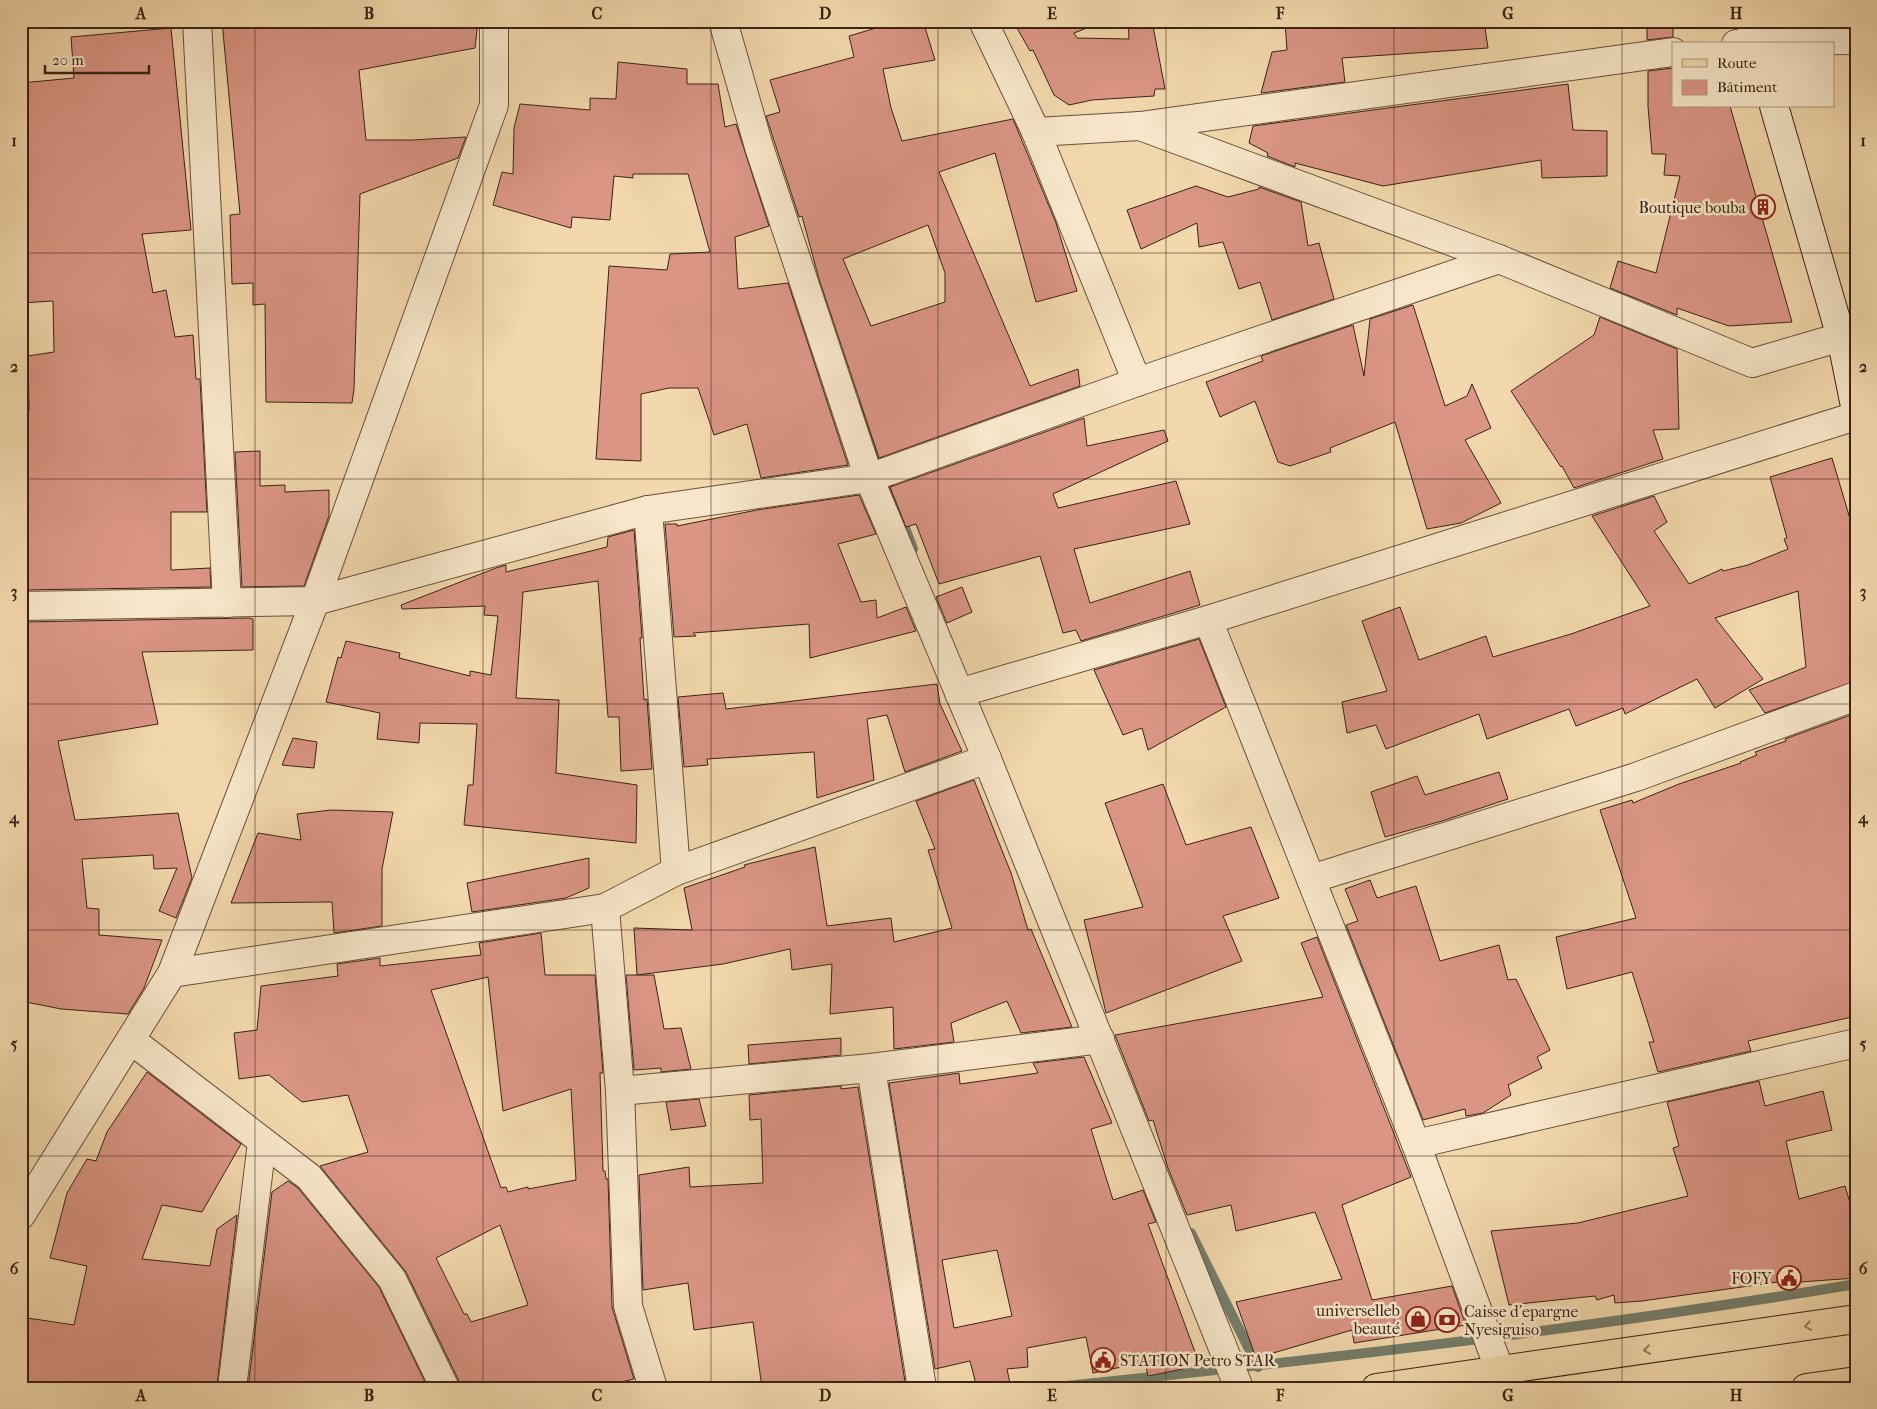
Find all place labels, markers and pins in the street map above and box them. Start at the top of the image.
building icon: Boutique bouba [1750,194,1776,220]
place label: Boutique bouba [1639,198,1747,217]
public building icon: FOFY [1776,1265,1802,1291]
place label: FOFY [1731,1269,1773,1288]
place label: universelleb beauté [1315,1301,1400,1338]
place label: Caisse d'epargne Nyesiguiso [1464,1302,1579,1339]
shop icon: universelleb beauté [1405,1306,1431,1332]
bank icon: Caisse d'epargne Nyesiguiso [1434,1307,1460,1333]
public building icon: STATION Petro STAR [1090,1347,1116,1373]
place label: STATION Petro STAR [1120,1351,1277,1370]

